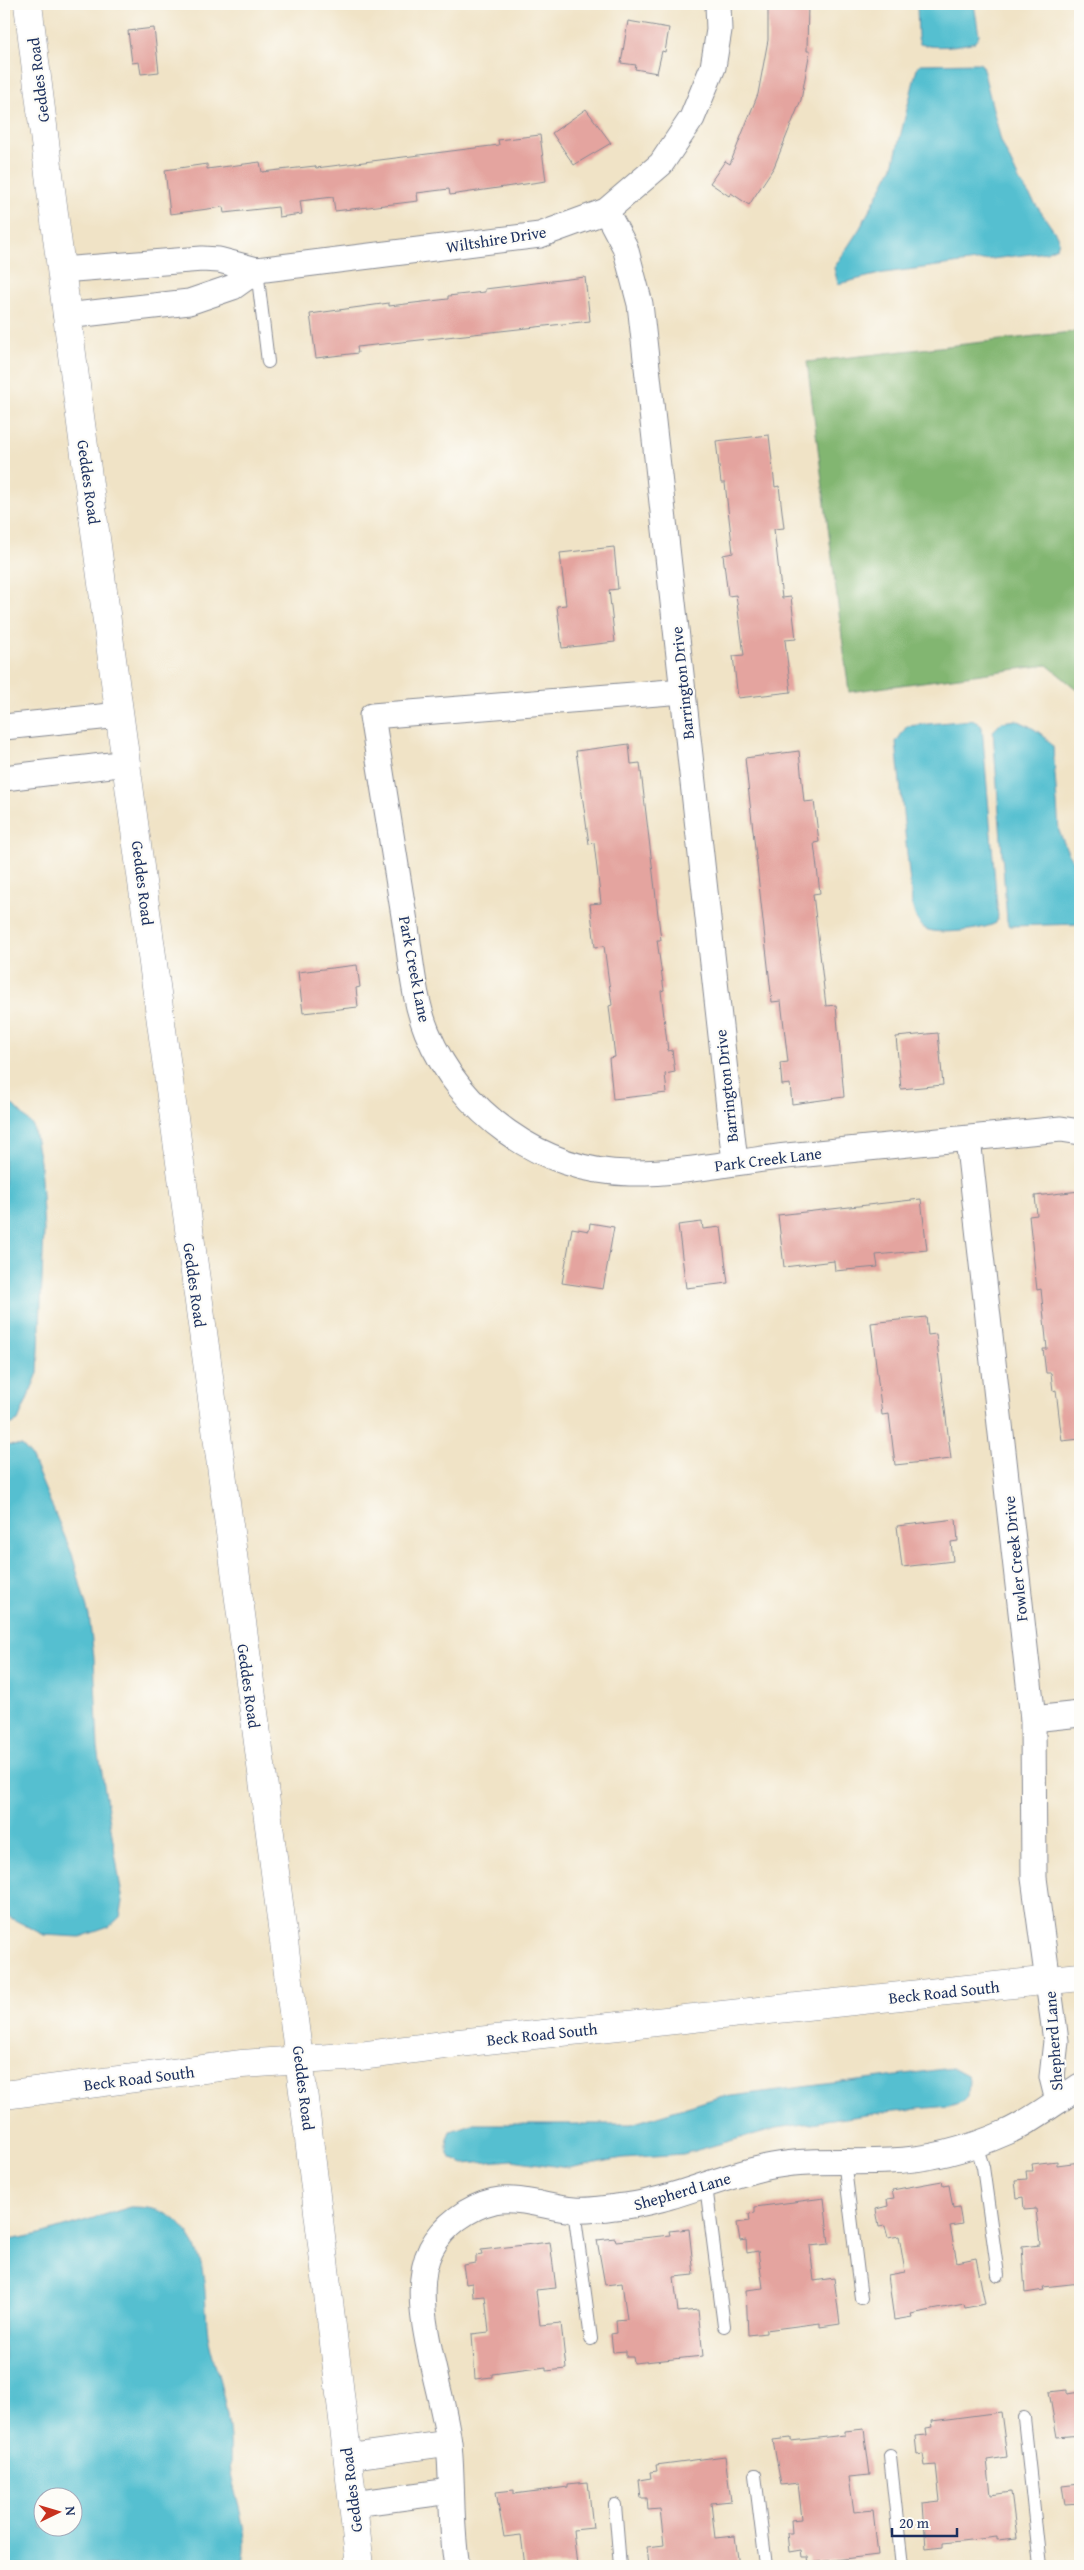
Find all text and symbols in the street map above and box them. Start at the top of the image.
street label: Geddes Road [21,36,55,124]
street label: Wiltshire Drive [444,219,548,259]
street label: Geddes Road [71,438,107,526]
street label: Barrington Drive [664,625,700,741]
street label: Geddes Road [126,839,160,927]
street label: Park Creek Lane [393,914,437,1024]
street label: Barrington Drive [708,1028,744,1144]
street label: Park Creek Lane [713,1141,823,1177]
street label: Geddes Road [177,1241,213,1329]
street label: Fowler Creek Drive [996,1495,1034,1623]
street label: Geddes Road [231,1642,267,1730]
street label: Beck Road South [887,1974,1001,2010]
street label: Shepherd Lane [1038,1990,1068,2092]
street label: Beck Road South [485,2016,599,2052]
street label: Geddes Road [287,2044,321,2132]
street label: Beck Road South [82,2059,196,2097]
street label: Shepherd Lane [631,2166,733,2216]
street label: Geddes Road [334,2446,368,2534]
north arrow [32,2488,82,2538]
text: N [61,2505,81,2517]
scale bar [892,2505,956,2537]
text: 20 m [899,2512,930,2533]

